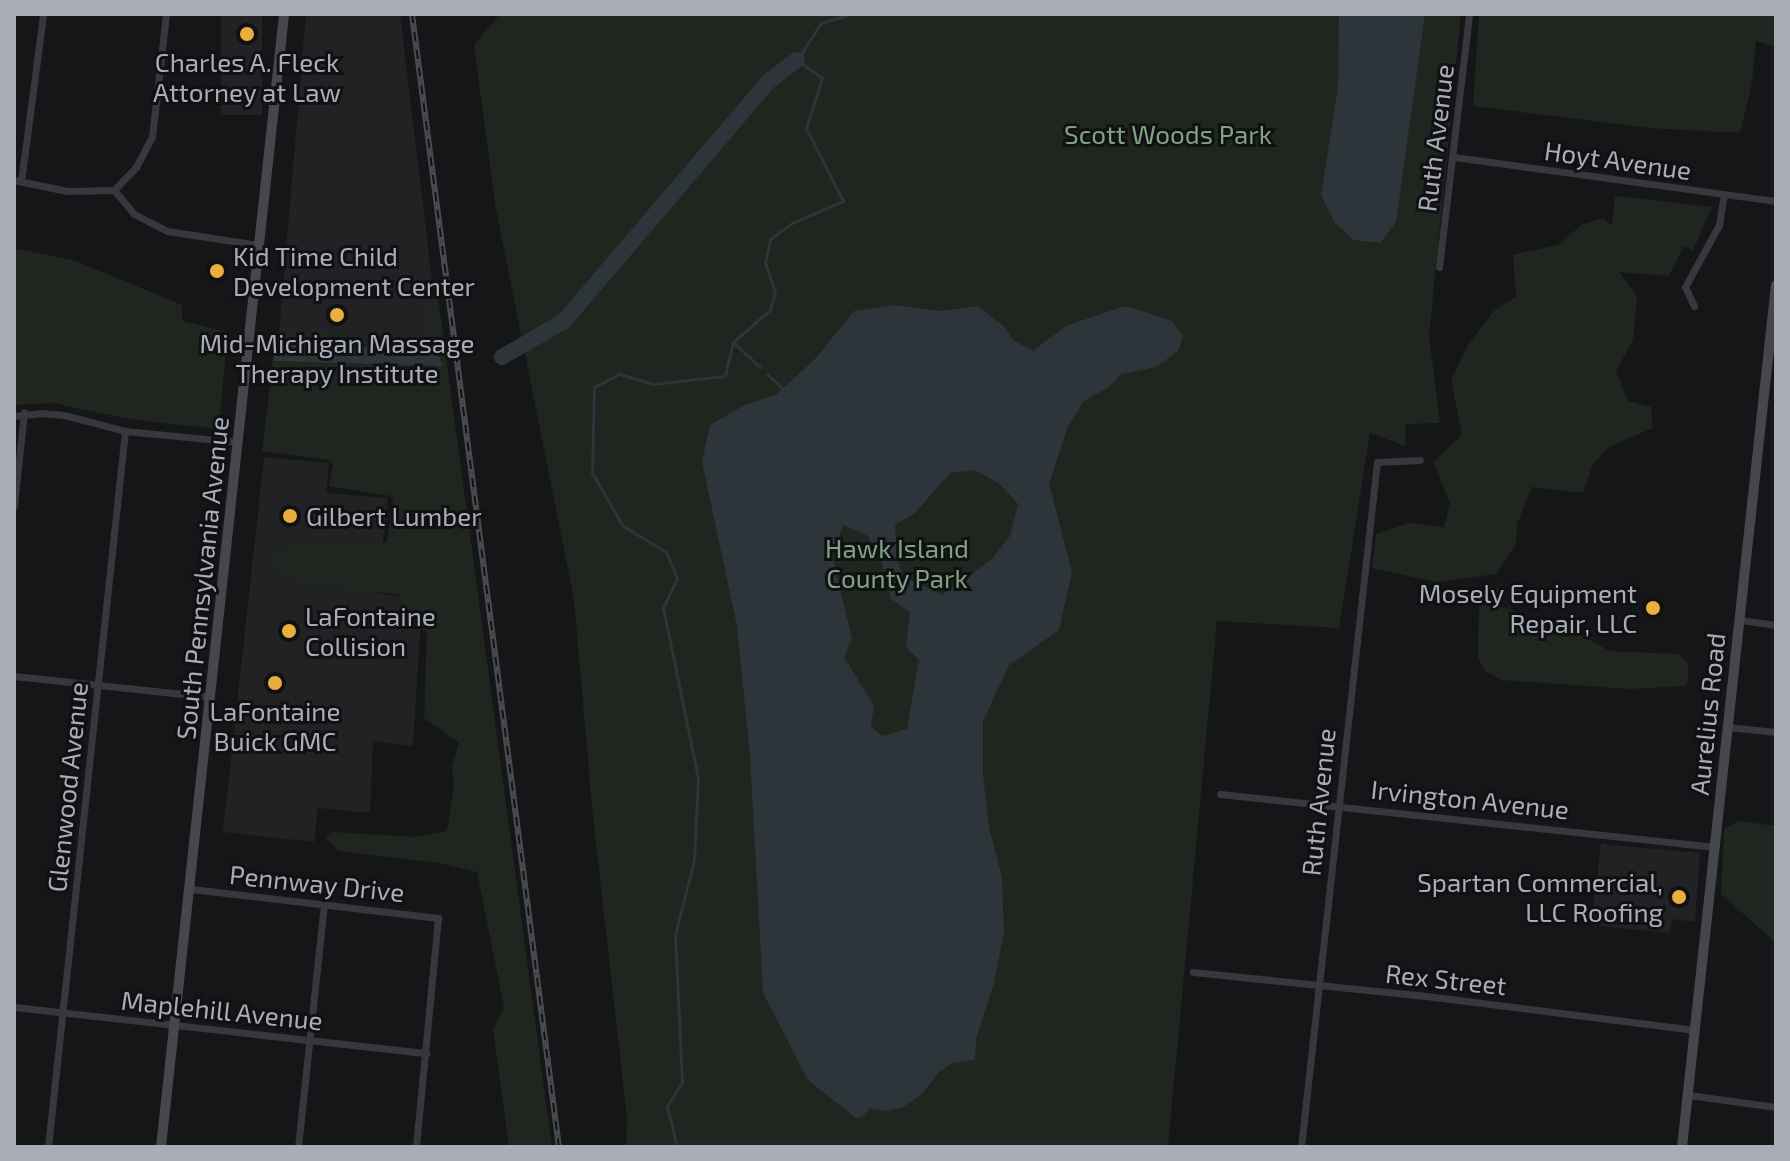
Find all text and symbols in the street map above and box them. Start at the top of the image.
marker: Charles A. Fleck Attorney at Law [238,25,256,43]
place label: Charles A. Fleck Attorney at Law [153,46,341,108]
street label: Ruth Avenue [1410,62,1460,214]
park label: Scott Woods Park [1064,118,1272,150]
street label: Hoyt Avenue [1542,134,1694,186]
place label: Kid Time Child Development Center [233,240,475,302]
marker: Kid Time Child Development Center [208,262,226,280]
marker: Mid-Michigan Massage Therapy Institute [328,306,346,324]
place label: Mid-Michigan Massage Therapy Institute [199,327,475,388]
street label: South Pennsylvania Avenue [169,415,235,741]
place label: Gilbert Lumber [306,500,482,532]
marker: Gilbert Lumber [281,507,299,525]
park label: Hawk Island County Park [825,532,969,594]
place label: Mosely Equipment Repair, LLC [1418,577,1637,638]
marker: Mosely Equipment Repair, LLC [1644,599,1662,617]
place label: LaFontaine Collision [305,600,436,662]
marker: LaFontaine Collision [280,622,298,640]
street label: Aurelius Road [1683,631,1731,797]
marker: LaFontaine Buick GMC [266,674,284,692]
street label: Glenwood Avenue [40,680,94,894]
place label: LaFontaine Buick GMC [210,695,340,756]
street label: Ruth Avenue [1295,726,1341,878]
street label: Irvington Avenue [1369,773,1571,825]
street label: Pennway Drive [228,858,406,908]
place label: Spartan Commercial, LLC Roofing [1417,866,1663,928]
marker: Spartan Commercial, LLC Roofing [1670,888,1688,906]
street label: Rex Street [1384,957,1508,1001]
street label: Maplehill Avenue [119,984,325,1036]

